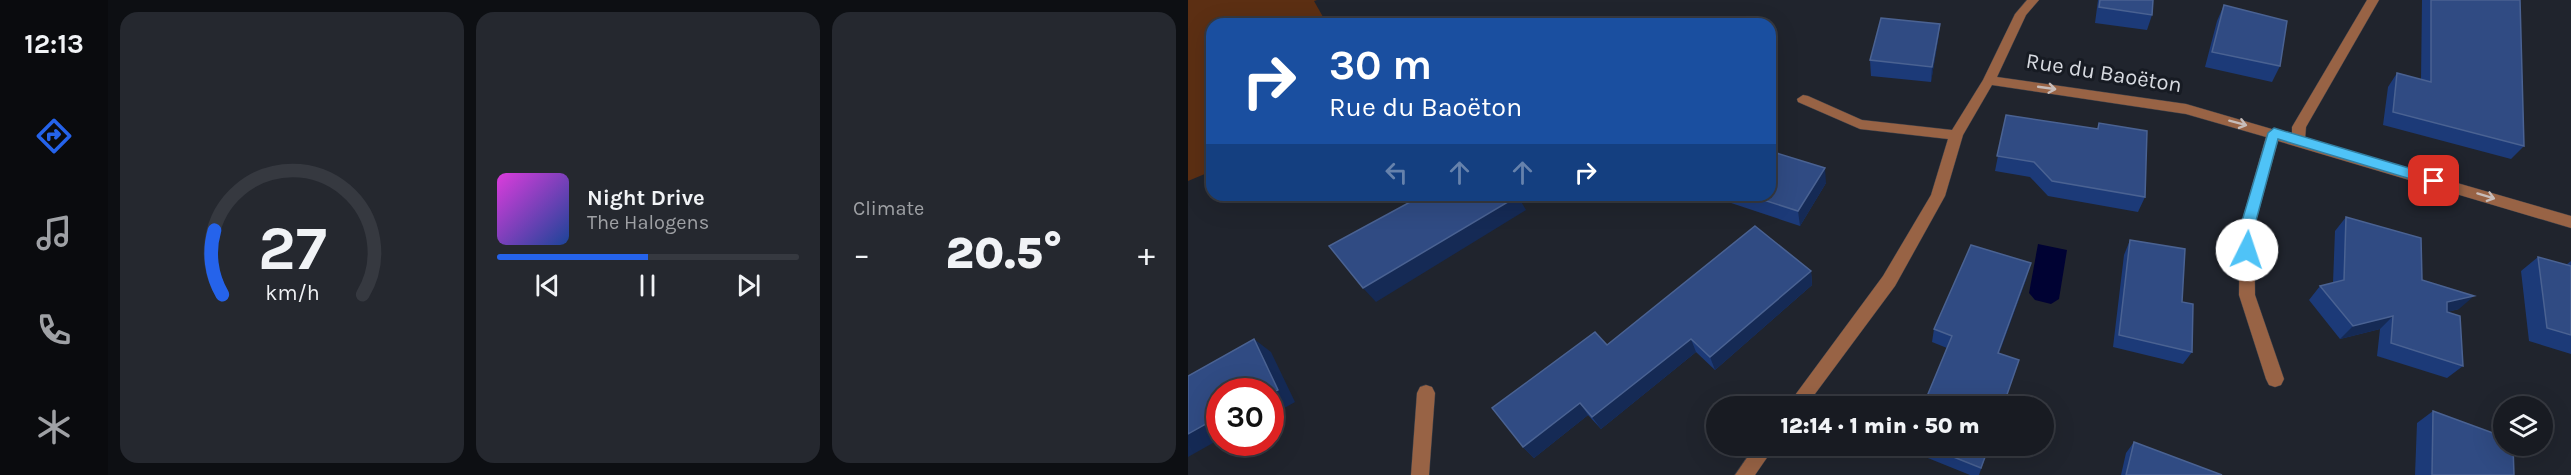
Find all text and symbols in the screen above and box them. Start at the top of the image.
text: 12:13 [24,28,84,60]
text: 30 m [1329,40,1432,90]
icon: right [1230,42,1308,120]
street label: Rue du Baoëton [2024,48,2184,98]
one-way arrow [2036,83,2056,94]
text: Rue du Baoëton [1329,91,1522,123]
icon: directions [33,115,75,157]
one-way arrow [2229,118,2248,129]
pin [2408,155,2459,206]
icon: left [1380,156,1413,189]
icon: ahead [1443,156,1476,189]
icon: ahead [1506,156,1539,189]
icon: right [1569,156,1602,189]
icon: arrive [2417,164,2450,197]
text: Night Drive [587,185,705,211]
one-way arrow [2476,191,2495,202]
text: Climate [853,197,924,220]
text: The Halogens [587,211,709,234]
icon: music [33,212,75,254]
text: 27 [258,212,326,285]
position arrow [2215,218,2279,282]
text: 20.5° [946,227,1062,279]
text: − [853,235,870,273]
text: + [1138,235,1155,273]
icon: previous [531,269,564,302]
icon: pause [631,269,664,302]
icon: next [732,269,765,302]
text: km/h [265,280,319,305]
icon: phone [33,309,75,351]
speed limit sign: 30 [1206,378,1284,456]
map controls [2493,396,2553,456]
button: layers [2493,396,2553,456]
icon: climate [33,406,75,448]
text: 12:14 · 1 min · 50 m [1780,413,1980,439]

